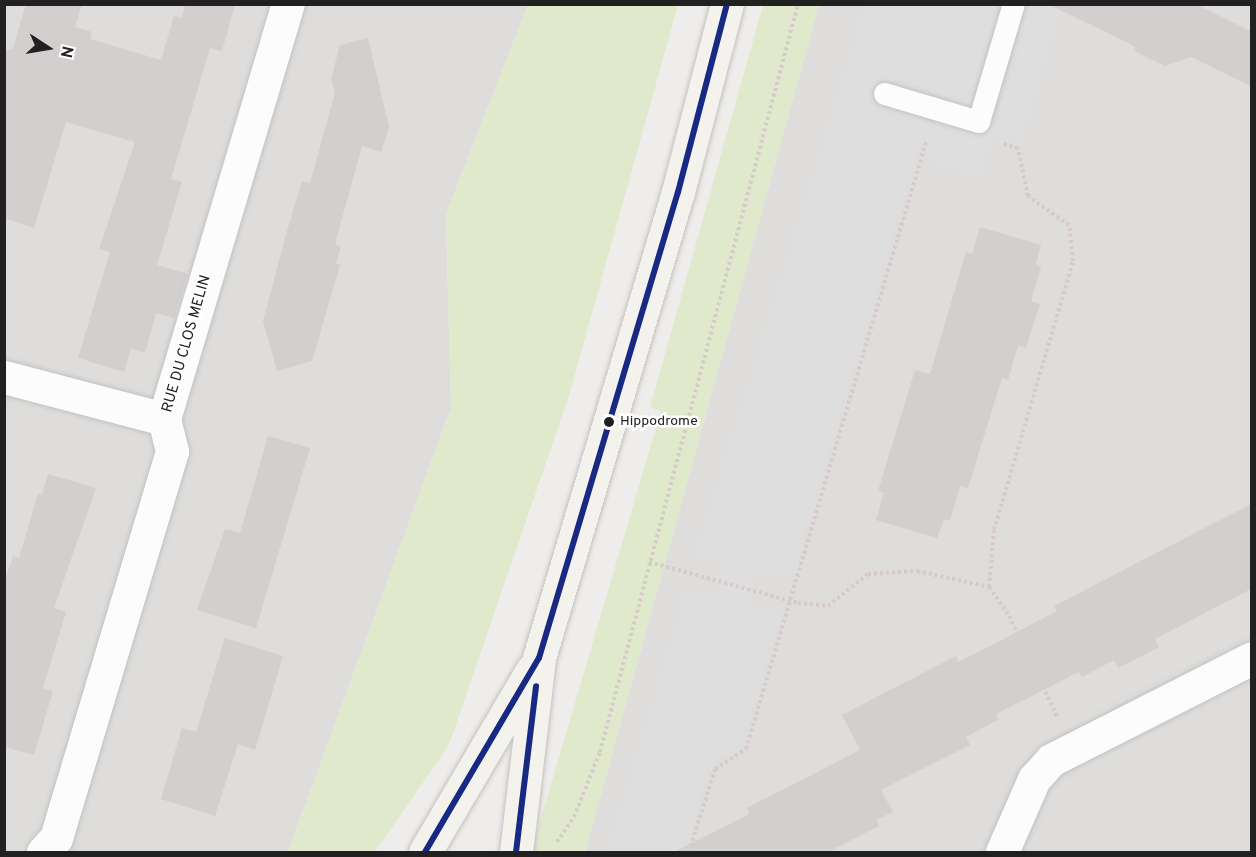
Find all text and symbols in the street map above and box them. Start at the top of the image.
north arrow [18,18,78,78]
text: N [55,44,77,59]
street label: RUE DU CLOS MELIN [159,273,215,415]
place label: Hippodrome [620,414,698,430]
marker: Hippodrome [603,416,615,428]

